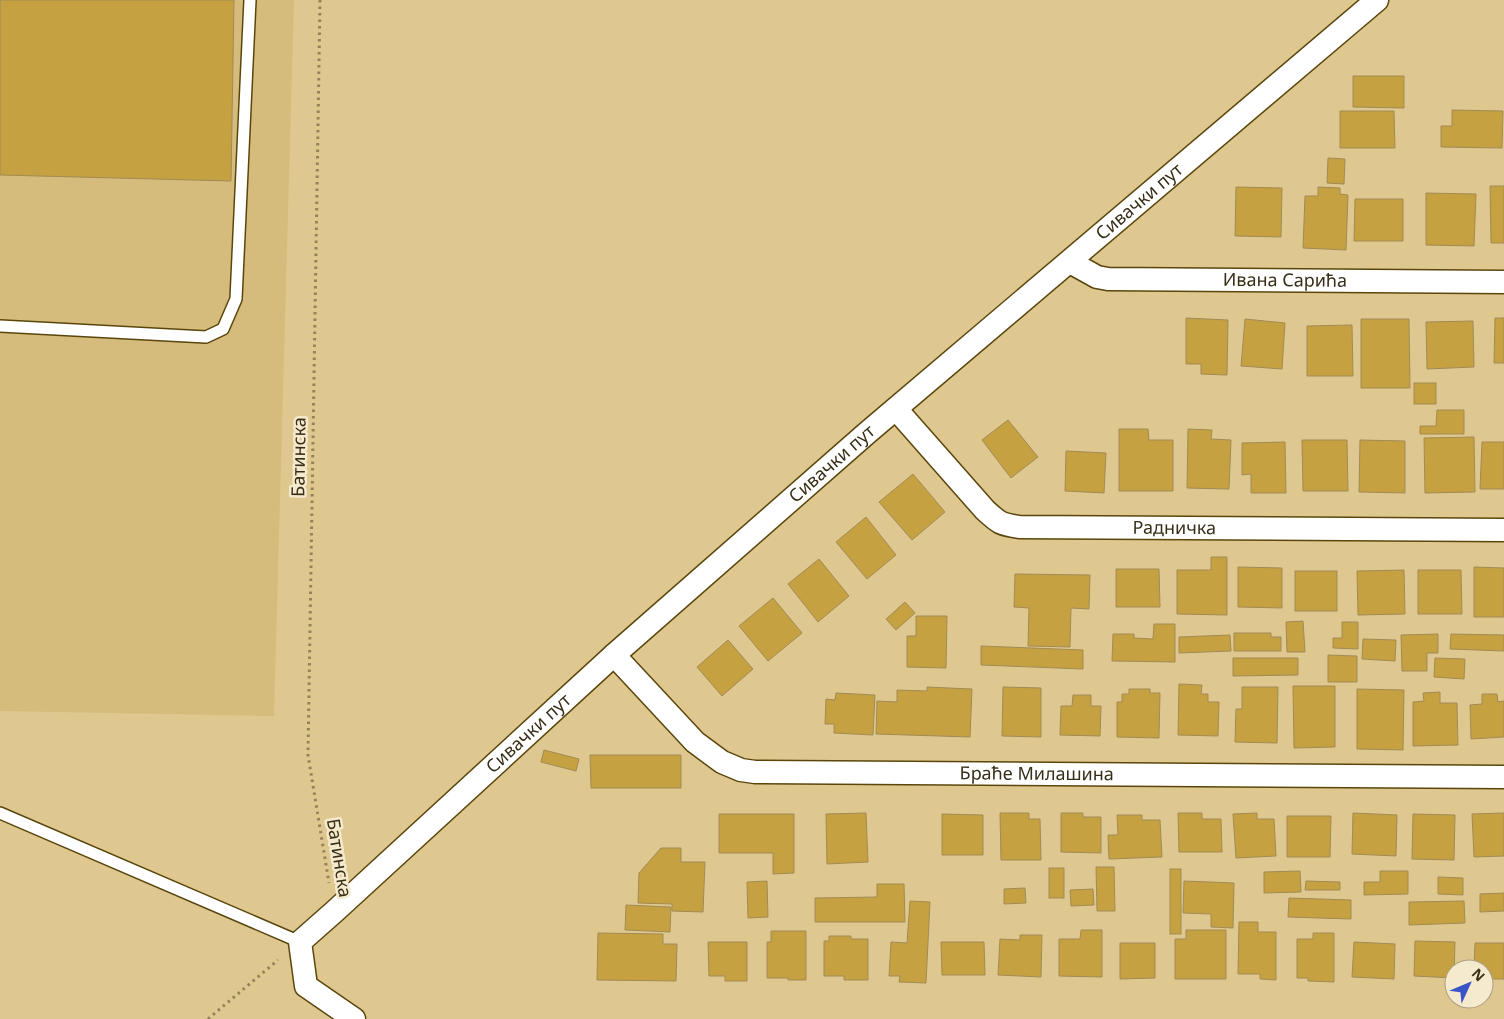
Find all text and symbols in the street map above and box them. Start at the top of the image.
street label: Сивачки пут [1090,157,1188,245]
street label: Ивана Сарића [1223,267,1347,292]
street label: Батинска [285,417,311,497]
street label: Сивачки пут [783,418,880,507]
street label: Радничка [1133,515,1216,539]
street label: Сивачки пут [480,687,576,778]
street label: Браће Милашина [960,760,1114,785]
street label: Батинска [322,817,358,899]
north arrow [1444,959,1494,1009]
text: N [1468,964,1490,985]

